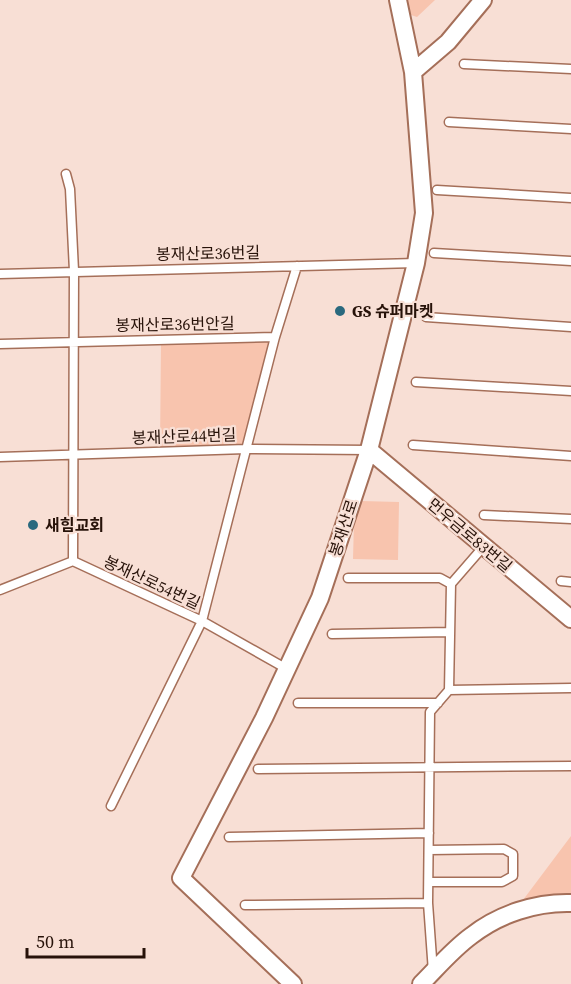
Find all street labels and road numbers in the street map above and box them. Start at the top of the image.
street label: 봉재산로36번길 [156,241,260,265]
street label: 봉재산로36번안길 [115,312,235,336]
street label: 봉재산로44번길 [131,423,237,449]
street label: 먼우금로83번길 [423,493,517,577]
street label: 봉재산로 [323,496,363,559]
street label: 봉재산로54번길 [100,550,204,614]

